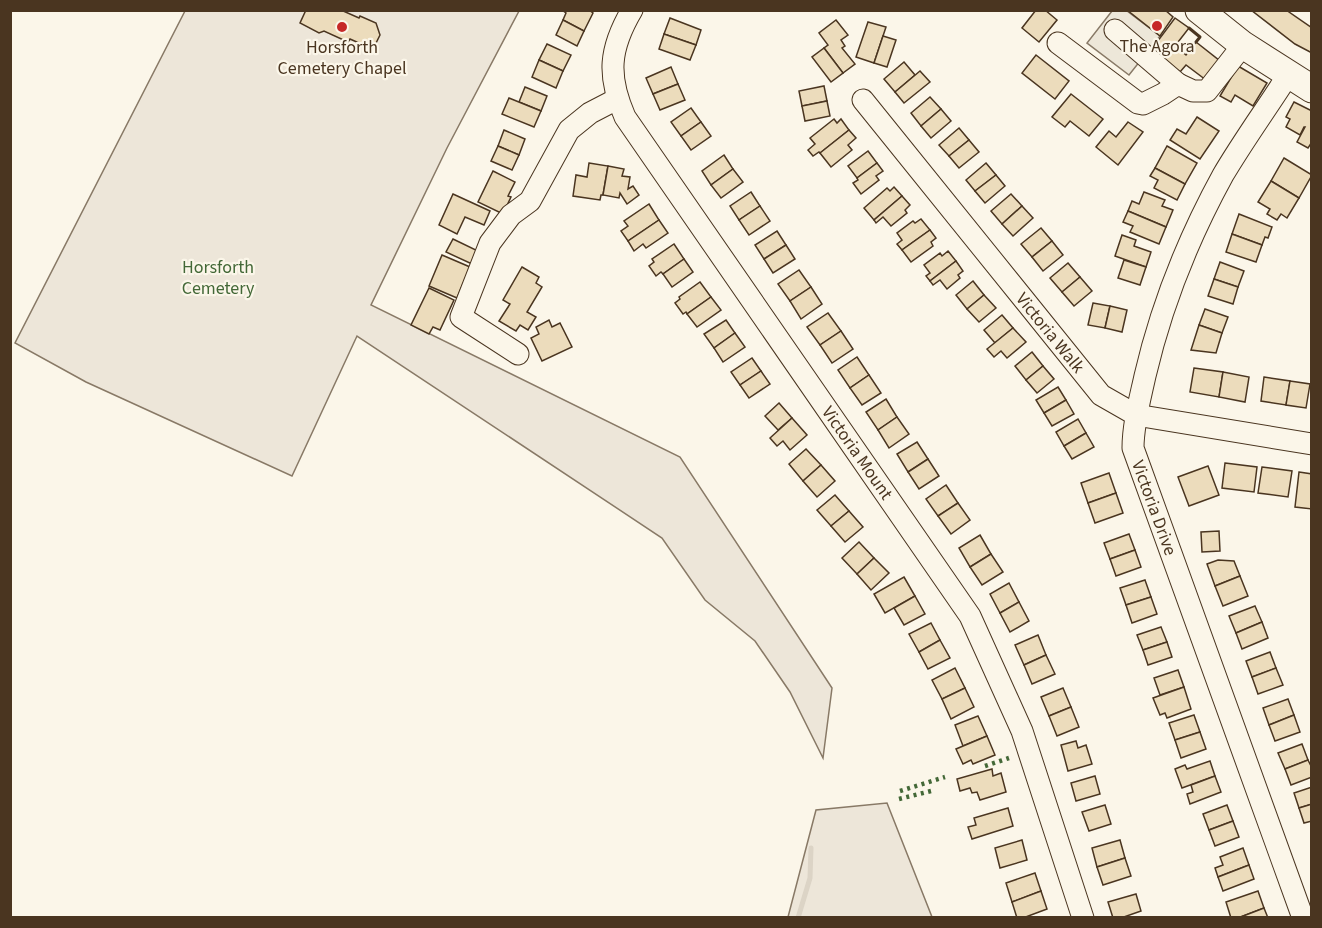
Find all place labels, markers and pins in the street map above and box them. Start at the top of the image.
marker: The Agora [1150,19,1164,33]
marker: Horsforth Cemetery Chapel [335,20,349,34]
place label: The Agora [1119,34,1195,59]
place label: Horsforth Cemetery Chapel [278,35,407,81]

